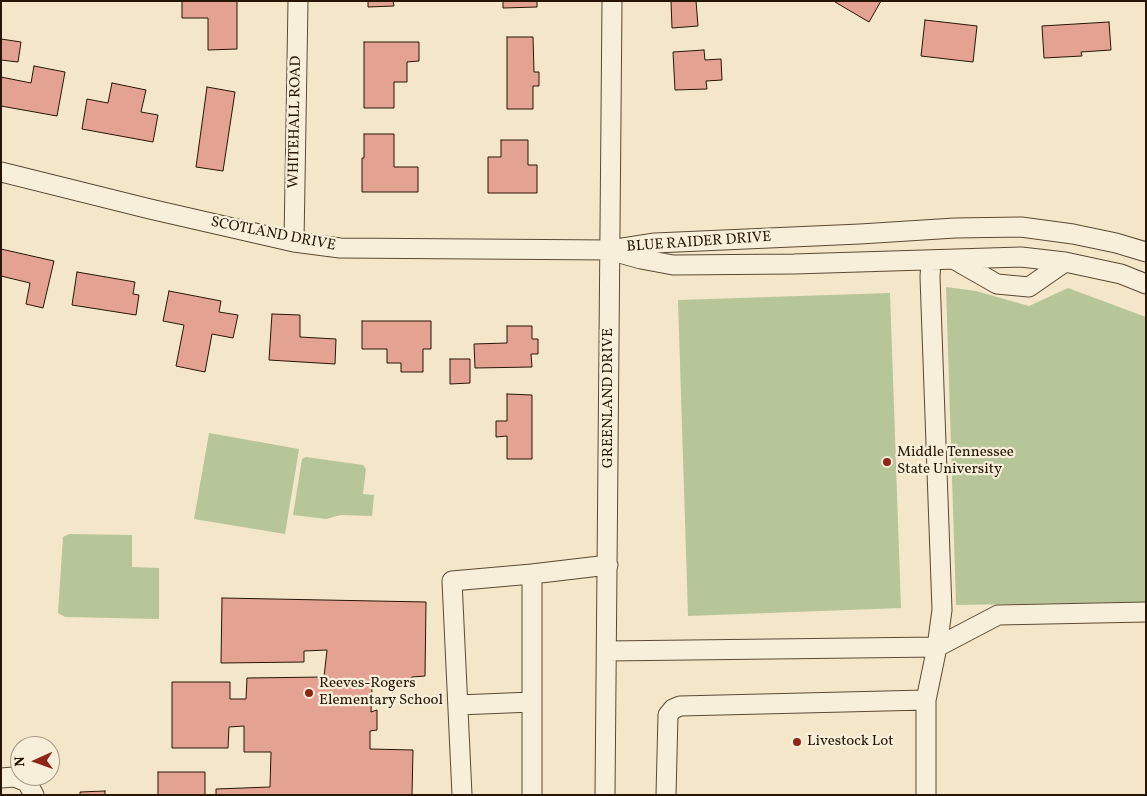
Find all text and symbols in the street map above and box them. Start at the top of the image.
street label: WHITEHALL ROAD [286,55,306,189]
street label: SCOTLAND DRIVE [209,214,337,256]
street label: BLUE RAIDER DRIVE [626,229,772,257]
street label: GREENLAND DRIVE [600,328,618,468]
place label: Middle Tennessee State University [897,444,1014,479]
marker: Middle Tennessee State University [881,456,893,468]
place label: Reeves-Rogers Elementary School [319,675,443,710]
marker: Reeves-Rogers Elementary School [303,687,315,699]
place label: Livestock Lot [807,733,893,751]
north arrow [10,736,60,786]
marker: Livestock Lot [791,736,803,748]
text: N [11,756,30,767]

